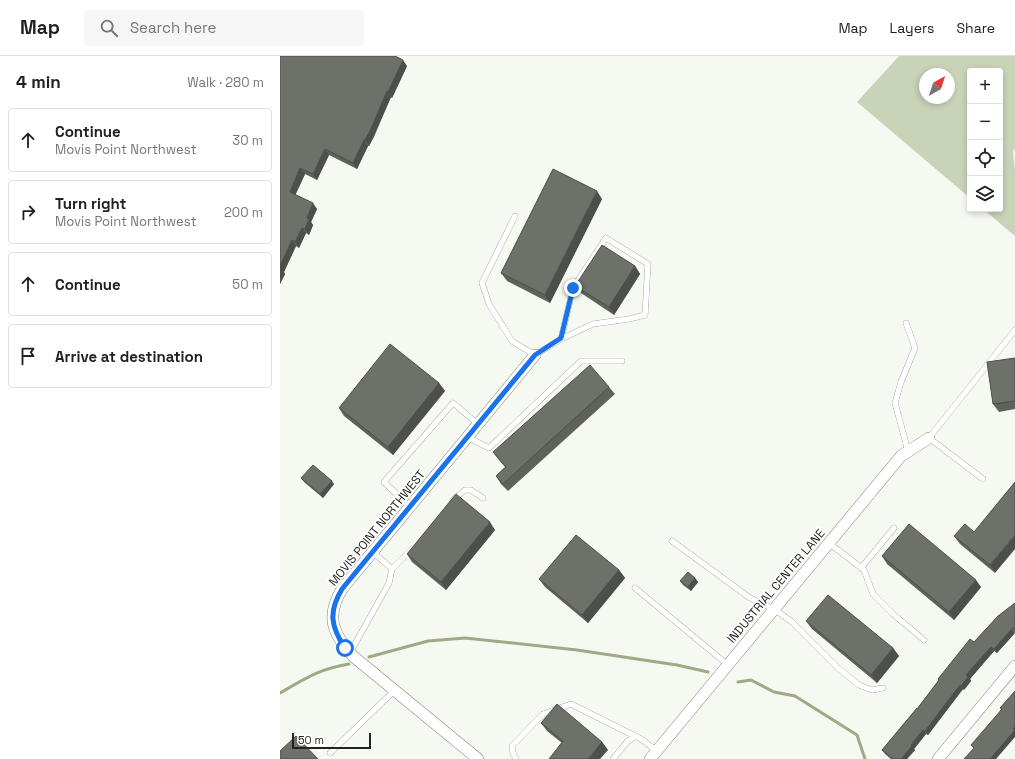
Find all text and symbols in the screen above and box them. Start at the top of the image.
search box [84,10,364,46]
text: Map [20,15,60,40]
icon: search [98,17,120,39]
text: Search here [130,18,216,37]
text: Map [838,19,868,37]
text: Layers [890,19,934,37]
text: Share [956,19,995,37]
north arrow [919,68,955,104]
map controls [967,68,1003,212]
button: + [967,68,1003,104]
text: 4 min [16,71,61,93]
text: Walk · 280 m [187,74,264,91]
button: − [967,104,1003,140]
text: Continue [55,122,121,141]
icon: ahead [17,129,39,151]
text: 30 m [232,132,263,149]
button: locate [967,140,1003,176]
text: Movis Point Northwest [55,141,196,158]
button: layers [967,176,1003,212]
text: Turn right [55,194,126,213]
icon: right [17,201,39,223]
text: 200 m [224,204,263,221]
text: Movis Point Northwest [55,213,196,230]
icon: ahead [17,273,39,295]
text: Continue [55,275,121,294]
text: 50 m [232,276,263,293]
route end [564,279,582,297]
icon: arrive [17,345,39,367]
text: Arrive at destination [55,347,203,366]
street label: MOVIS POINT NORTHWEST [325,467,429,589]
street label: INDUSTRIAL CENTER LANE [724,526,829,646]
route start [336,639,354,657]
scale bar [292,731,371,750]
text: 50 m [298,733,324,747]

